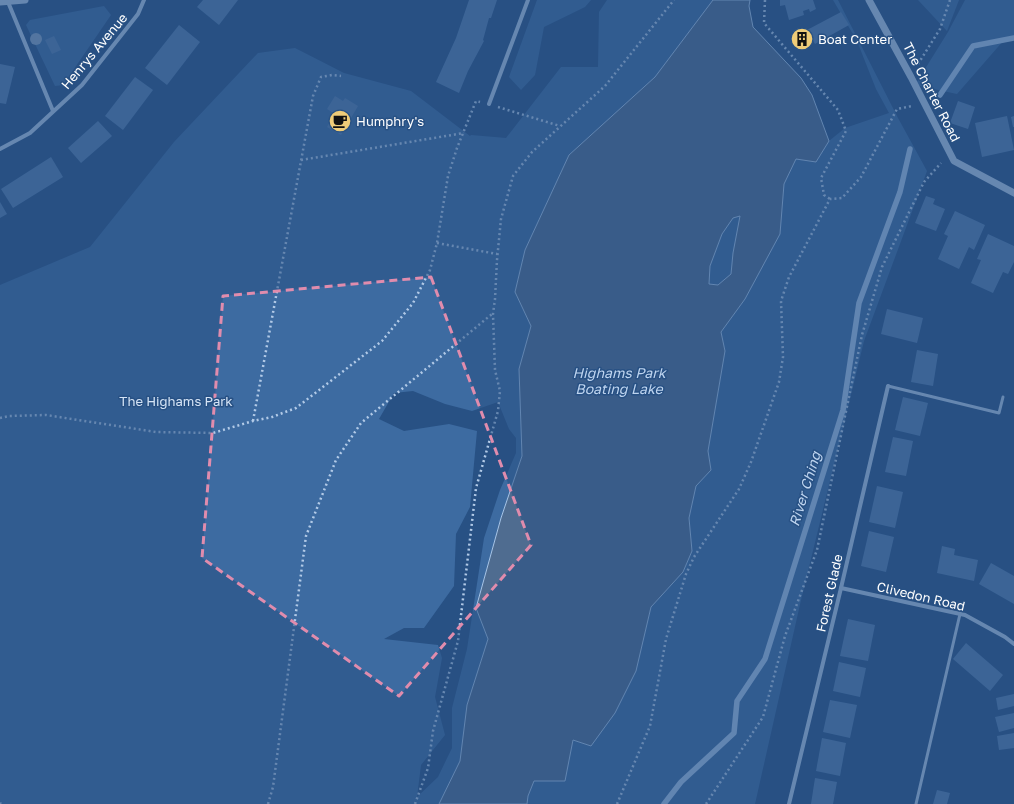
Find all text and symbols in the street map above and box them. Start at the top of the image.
street label: Henrys Avenue [58,10,130,92]
building icon: Boat Center [789,26,815,52]
place label: Boat Center [818,31,892,47]
street label: The Charter Road [900,40,964,144]
cafe icon: Humphry's [327,108,353,134]
place label: Humphry's [356,113,424,129]
water label: Highams Park Boating Lake [572,364,668,397]
park label: The Highams Park [119,393,233,409]
water label: River Ching [785,448,824,528]
street label: Forest Glade [812,552,846,634]
street label: Clivedon Road [875,578,967,614]

